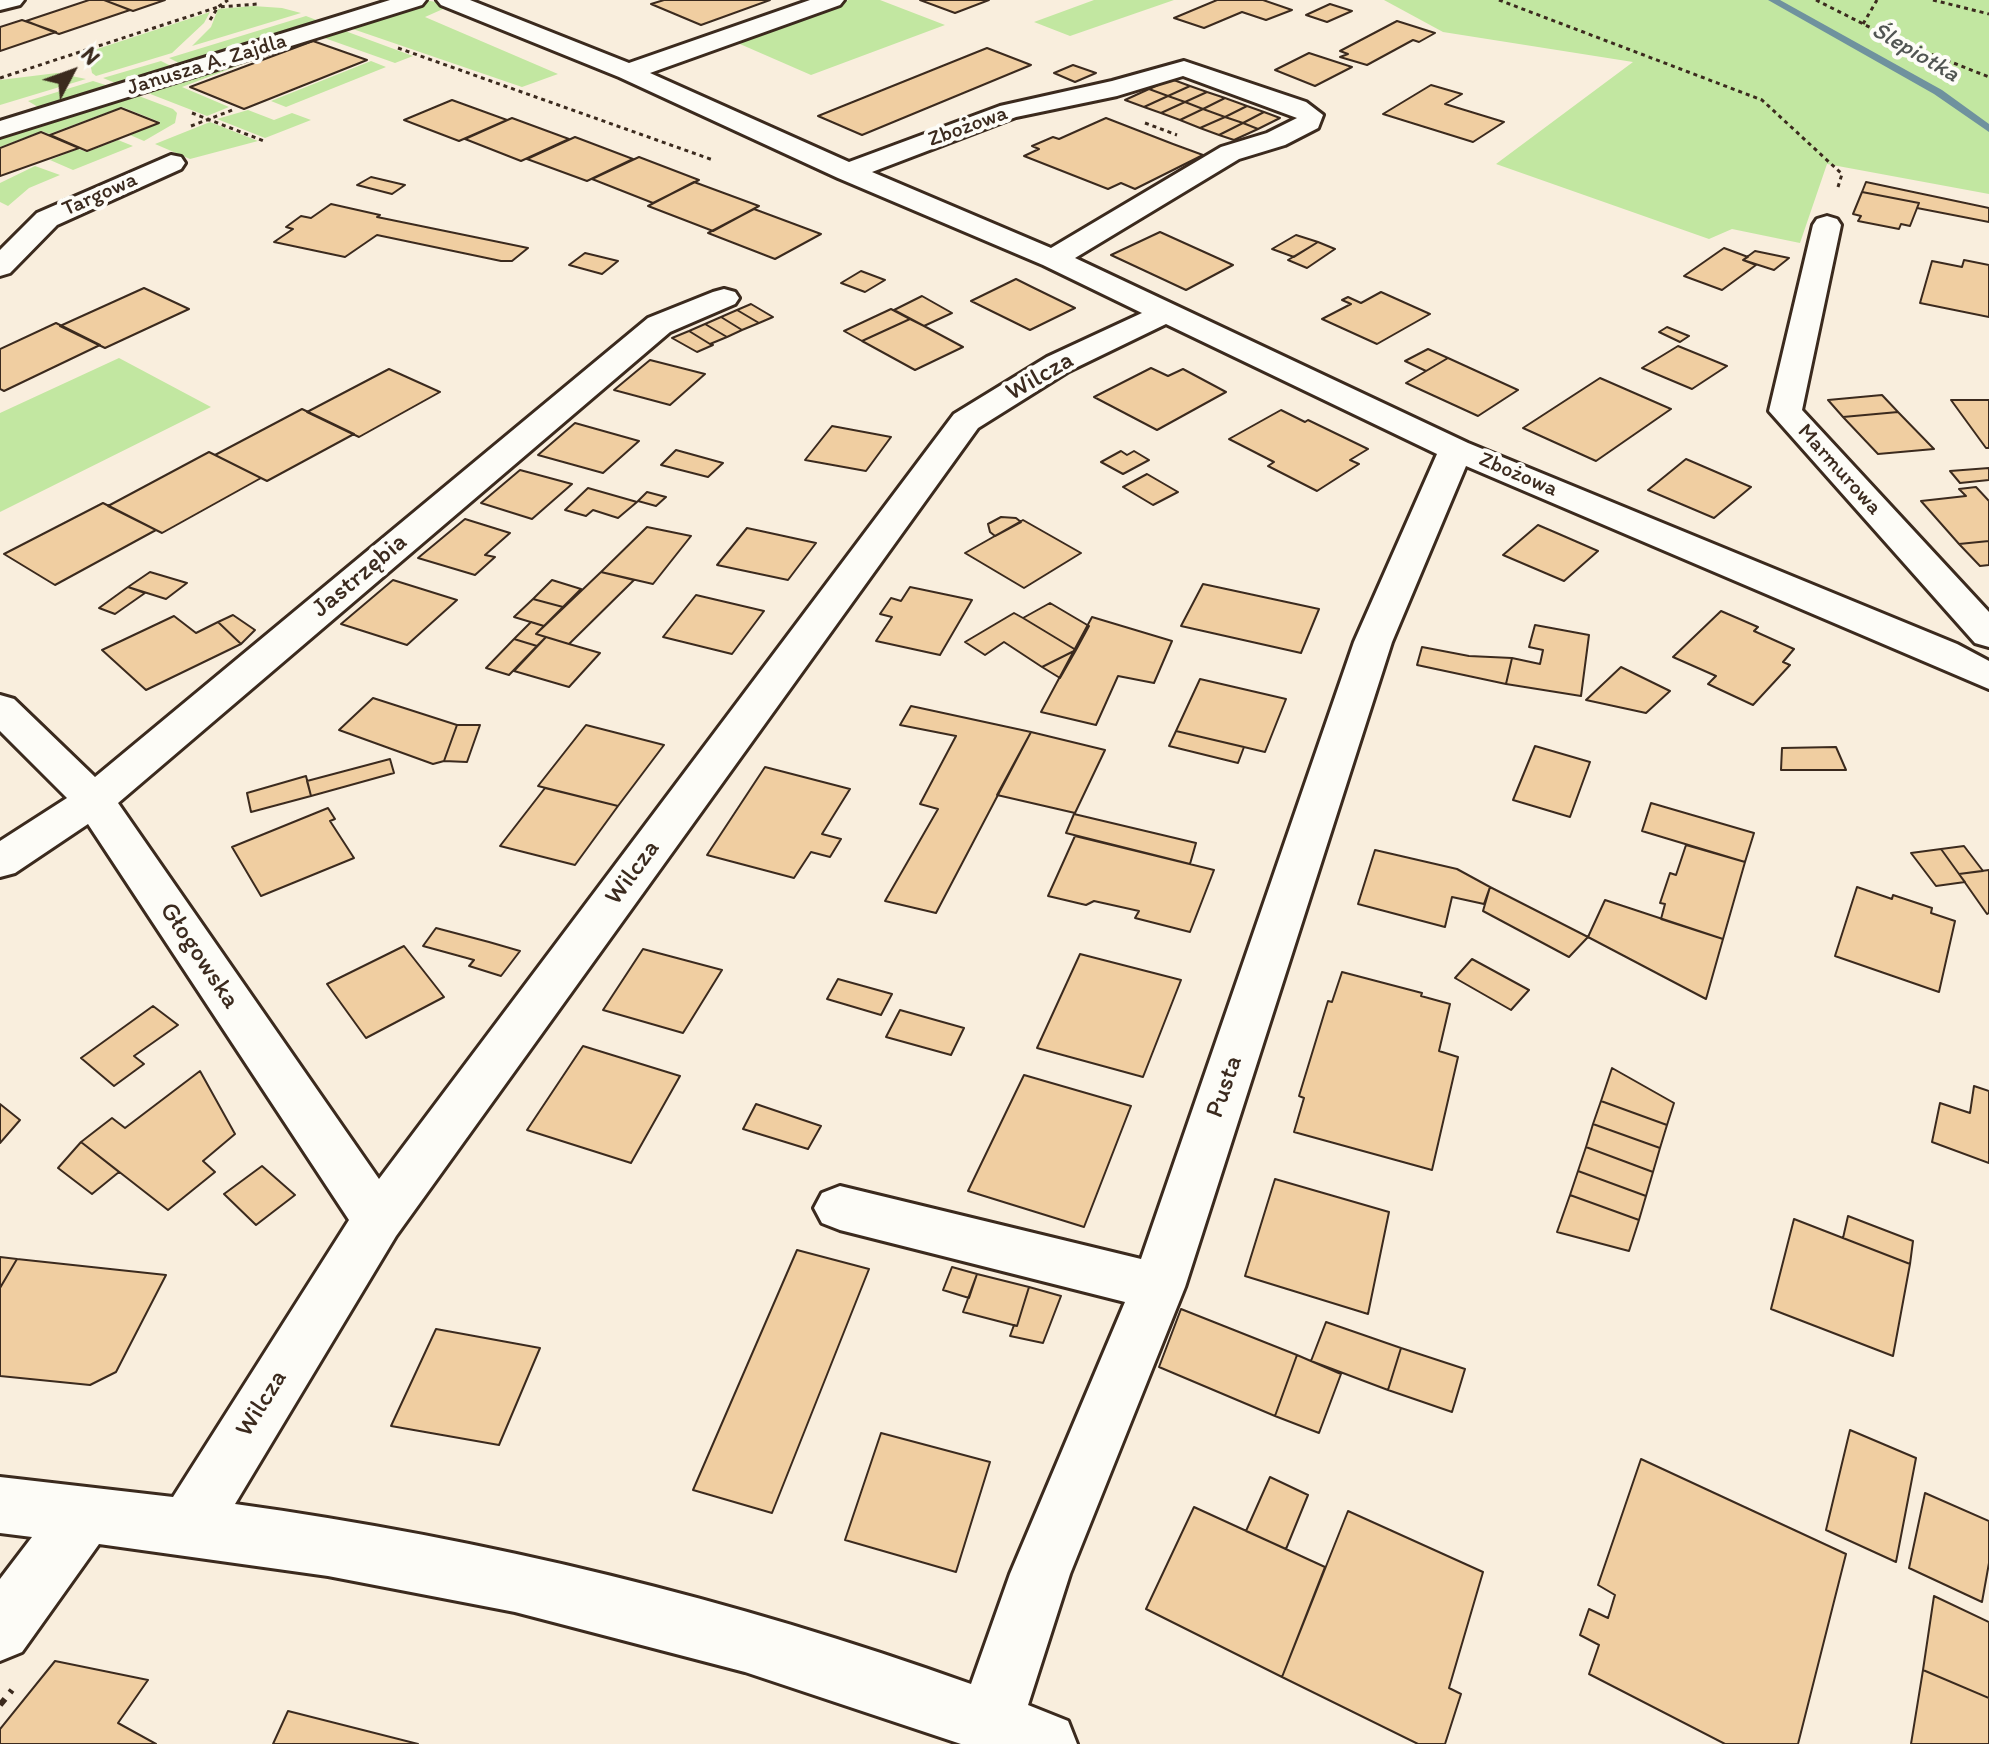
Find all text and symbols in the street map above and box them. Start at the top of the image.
water label: Ślepiotka [1866,17,1964,89]
street label: Janusza A. Zajdla [124,28,290,102]
north arrow [32,32,112,112]
text: N [75,41,106,70]
street label: Zbożowa [925,100,1011,154]
street label: Targowa [58,167,142,223]
street label: Wilcza [1001,345,1079,409]
street label: Marmurowa [1791,419,1887,521]
street label: Zbożowa [1475,447,1561,503]
street label: Jastrzębia [306,527,414,625]
street label: Wilcza [599,834,667,912]
street label: Głogowska [152,897,246,1015]
street label: Pusta [1200,1052,1250,1122]
street label: Wilcza [229,1365,295,1443]

